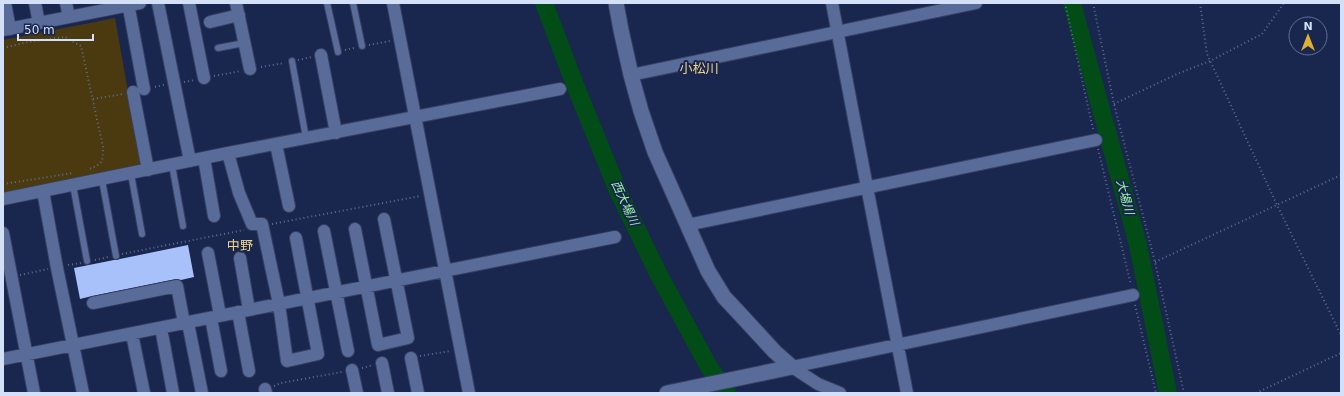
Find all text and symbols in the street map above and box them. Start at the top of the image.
scale bar [18,16,93,42]
north arrow [1288,16,1328,56]
text: N [1303,20,1313,33]
text: 50 m [24,23,55,37]
district label: 小松川 [679,61,719,76]
water label: 西大場川 [609,178,642,230]
water label: 大場川 [1114,178,1137,218]
district label: 中野 [227,238,253,253]

